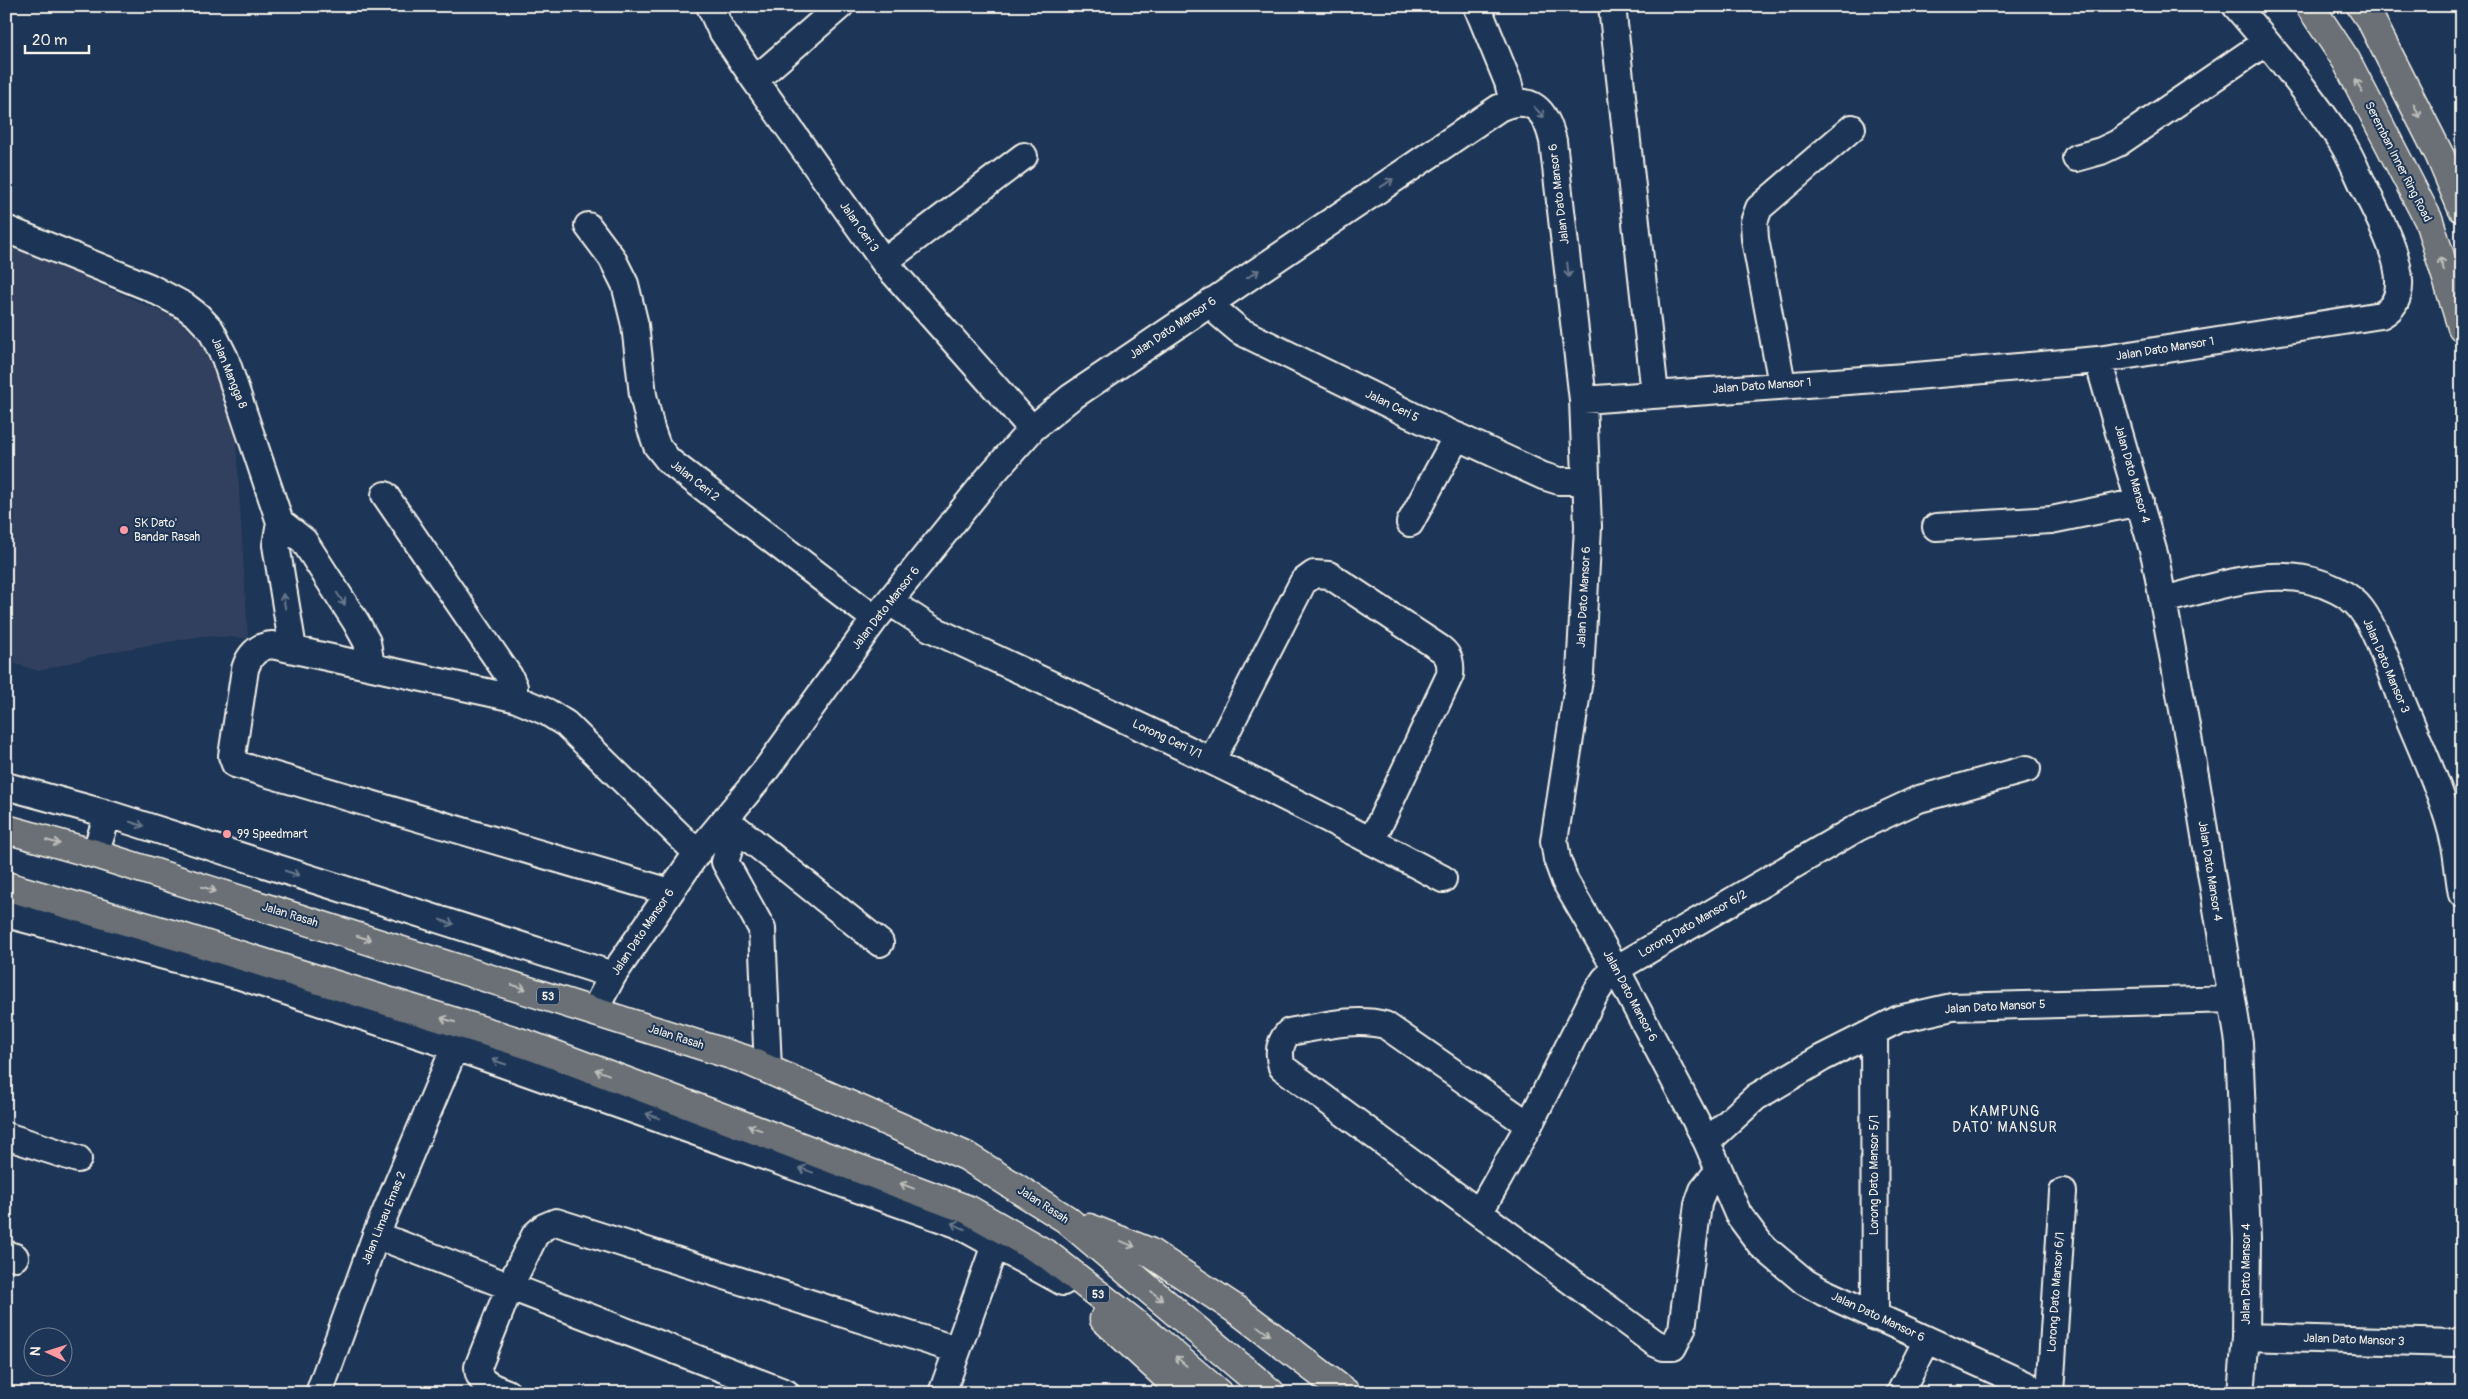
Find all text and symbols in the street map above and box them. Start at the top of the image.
scale bar [25,22,89,54]
text: 20 m [32,31,67,50]
one-way arrow [2354,78,2364,93]
street label: Seremban Inner Ring Road [2361,99,2435,225]
one-way arrow [2413,103,2422,118]
one-way arrow [1533,105,1545,118]
street label: Jalan Dato Mansor 6 [1545,143,1573,245]
one-way arrow [1380,178,1394,188]
street label: Jalan Ceri 3 [836,199,882,255]
one-way arrow [2437,257,2447,273]
one-way arrow [1563,261,1573,277]
one-way arrow [1245,269,1259,279]
street label: Jalan Dato Mansor 6 [1127,293,1219,363]
street label: Jalan Dato Mansor 1 [2115,334,2215,364]
street label: Jalan Mangga 8 [208,335,250,411]
street label: Jalan Dato Mansor 1 [1712,375,1812,397]
street label: Jalan Ceri 5 [1363,387,1421,425]
street label: Jalan Dato Mansor 4 [2111,423,2153,525]
street label: Jalan Ceri 2 [668,457,723,505]
place label: SK Dato' Bandar Rasah [134,516,201,545]
marker: SK Dato' Bandar Rasah [118,524,130,536]
street label: Jalan Dato Mansor 6 [1574,546,1594,648]
street label: Jalan Dato Mansor 6 [849,563,923,653]
one-way arrow [336,591,346,605]
one-way arrow [279,594,289,610]
street label: Jalan Dato Mansor 3 [2359,616,2413,716]
street label: Lorong Ceri 1/1 [1130,716,1204,762]
one-way arrow [129,819,145,829]
street label: Jalan Dato Mansor 4 [2195,820,2225,922]
place label: 99 Speedmart [237,827,308,842]
marker: 99 Speedmart [221,828,233,840]
one-way arrow [45,837,61,847]
one-way arrow [284,868,300,878]
one-way arrow [200,885,216,895]
street label: Jalan Dato Mansor 6 [608,886,678,978]
street label: Lorong Dato Mansor 6/2 [1636,887,1750,961]
street label: Jalan Rasah [260,899,320,931]
one-way arrow [438,918,454,927]
one-way arrow [355,934,371,944]
street label: Jalan Dato Mansor 6 [1600,948,1660,1044]
one-way arrow [510,983,526,992]
road number: 53 [537,988,559,1004]
street label: Jalan Dato Mansor 5 [1944,997,2046,1017]
one-way arrow [441,1014,457,1024]
street label: Jalan Rasah [646,1021,706,1053]
one-way arrow [492,1057,508,1066]
one-way arrow [595,1067,611,1076]
district label: KAMPUNG DATO' MANSUR [1952,1103,2058,1136]
one-way arrow [645,1110,661,1120]
street label: Lorong Dato Mansor 5/1 [1867,1115,1882,1235]
one-way arrow [748,1123,763,1132]
one-way arrow [799,1165,814,1174]
street label: Jalan Limau Emas 2 [358,1169,410,1267]
one-way arrow [900,1181,915,1190]
street label: Jalan Rasah [1015,1183,1072,1227]
one-way arrow [951,1220,966,1230]
street label: Jalan Dato Mansor 4 [2239,1223,2254,1325]
street label: Lorong Dato Mansor 6/1 [2044,1231,2068,1353]
one-way arrow [1120,1239,1135,1249]
road number: 53 [1087,1286,1109,1302]
street label: Jalan Dato Mansor 6 [1829,1289,1927,1345]
one-way arrow [1150,1290,1163,1301]
one-way arrow [1257,1325,1270,1336]
north arrow [22,1326,72,1376]
street label: Jalan Dato Mansor 3 [2303,1331,2405,1349]
text: N [27,1346,44,1356]
one-way arrow [1174,1355,1187,1367]

